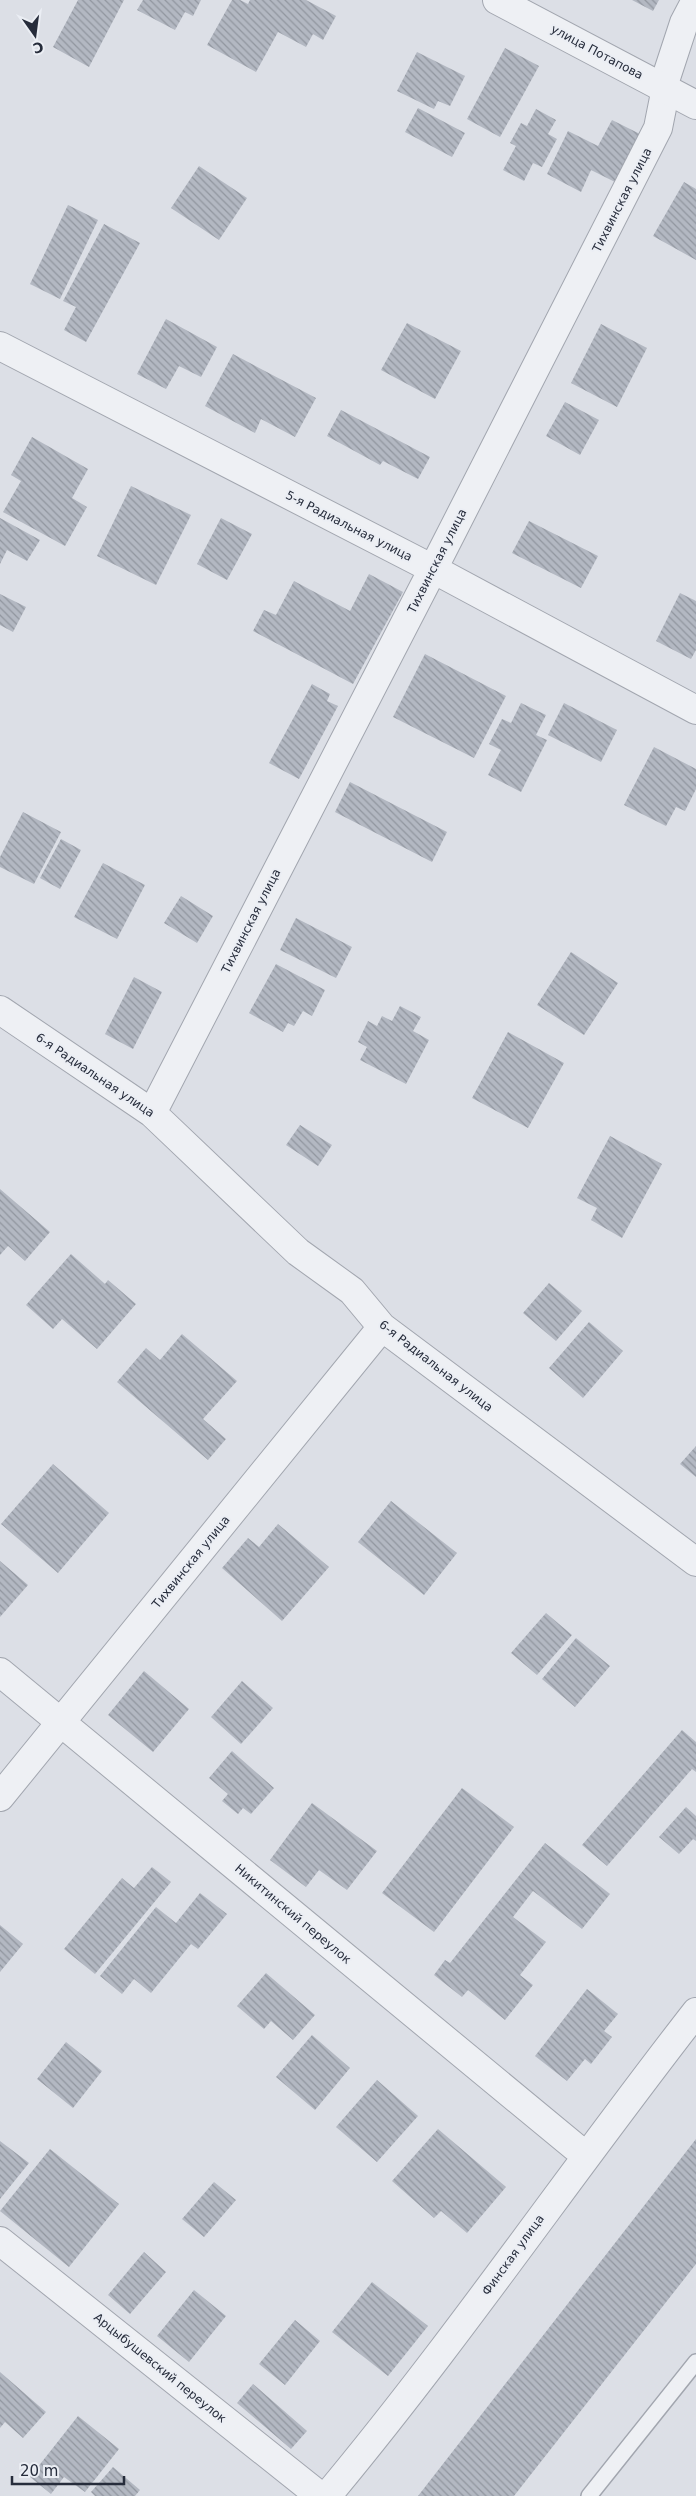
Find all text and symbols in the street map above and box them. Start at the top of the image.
north arrow [10,10,60,60]
street label: улица Потапова [549,22,645,82]
text: С [31,39,45,57]
street label: Тихвинская улица [589,145,654,255]
street label: 5-я Радиальная улица [283,488,415,564]
street label: Тихвинская улица [404,506,469,616]
street label: Тихвинская улица [218,866,283,976]
street label: 6-я Радиальная улица [33,1030,157,1120]
street label: 6-я Радиальная улица [376,1317,496,1415]
street label: Тихвинская улица [149,1513,233,1612]
street label: Никитинский переулок [232,1861,354,1967]
street label: Финская улица [479,2212,547,2298]
street label: Арцыбушевский переулок [91,2310,229,2426]
scale bar [12,2454,125,2486]
text: 20 m [20,2462,58,2480]

